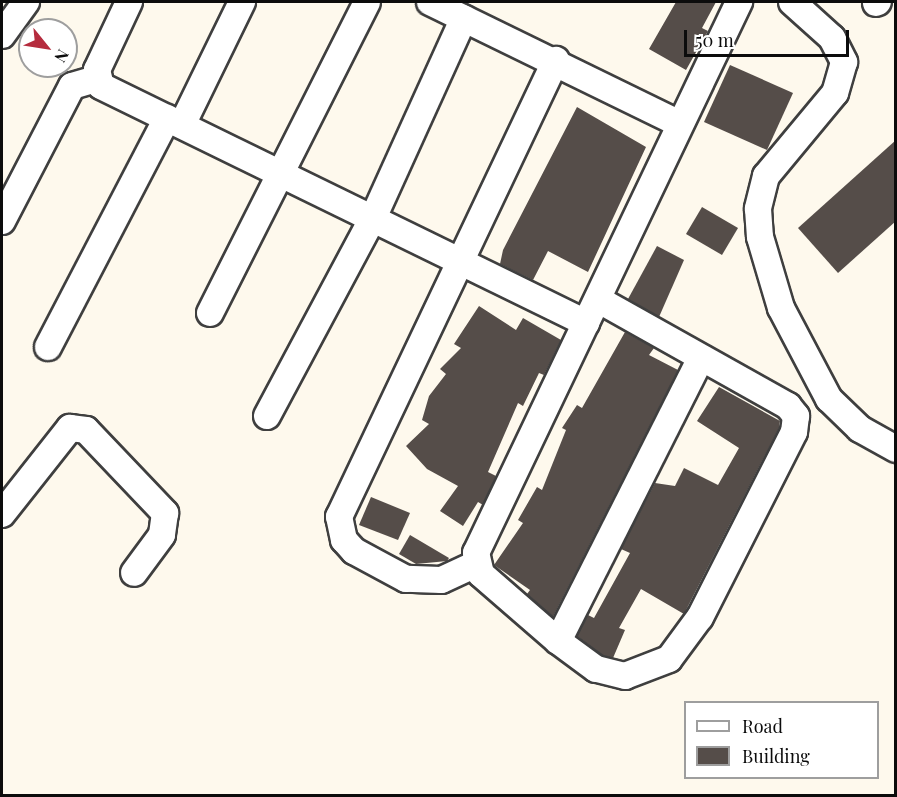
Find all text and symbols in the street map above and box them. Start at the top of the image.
north arrow [18,18,78,78]
scale bar [687,18,852,56]
text: 50 m [695,28,734,52]
text: N [50,46,74,67]
legend [684,701,879,779]
text: Road [742,714,783,738]
text: Building [742,744,810,768]

